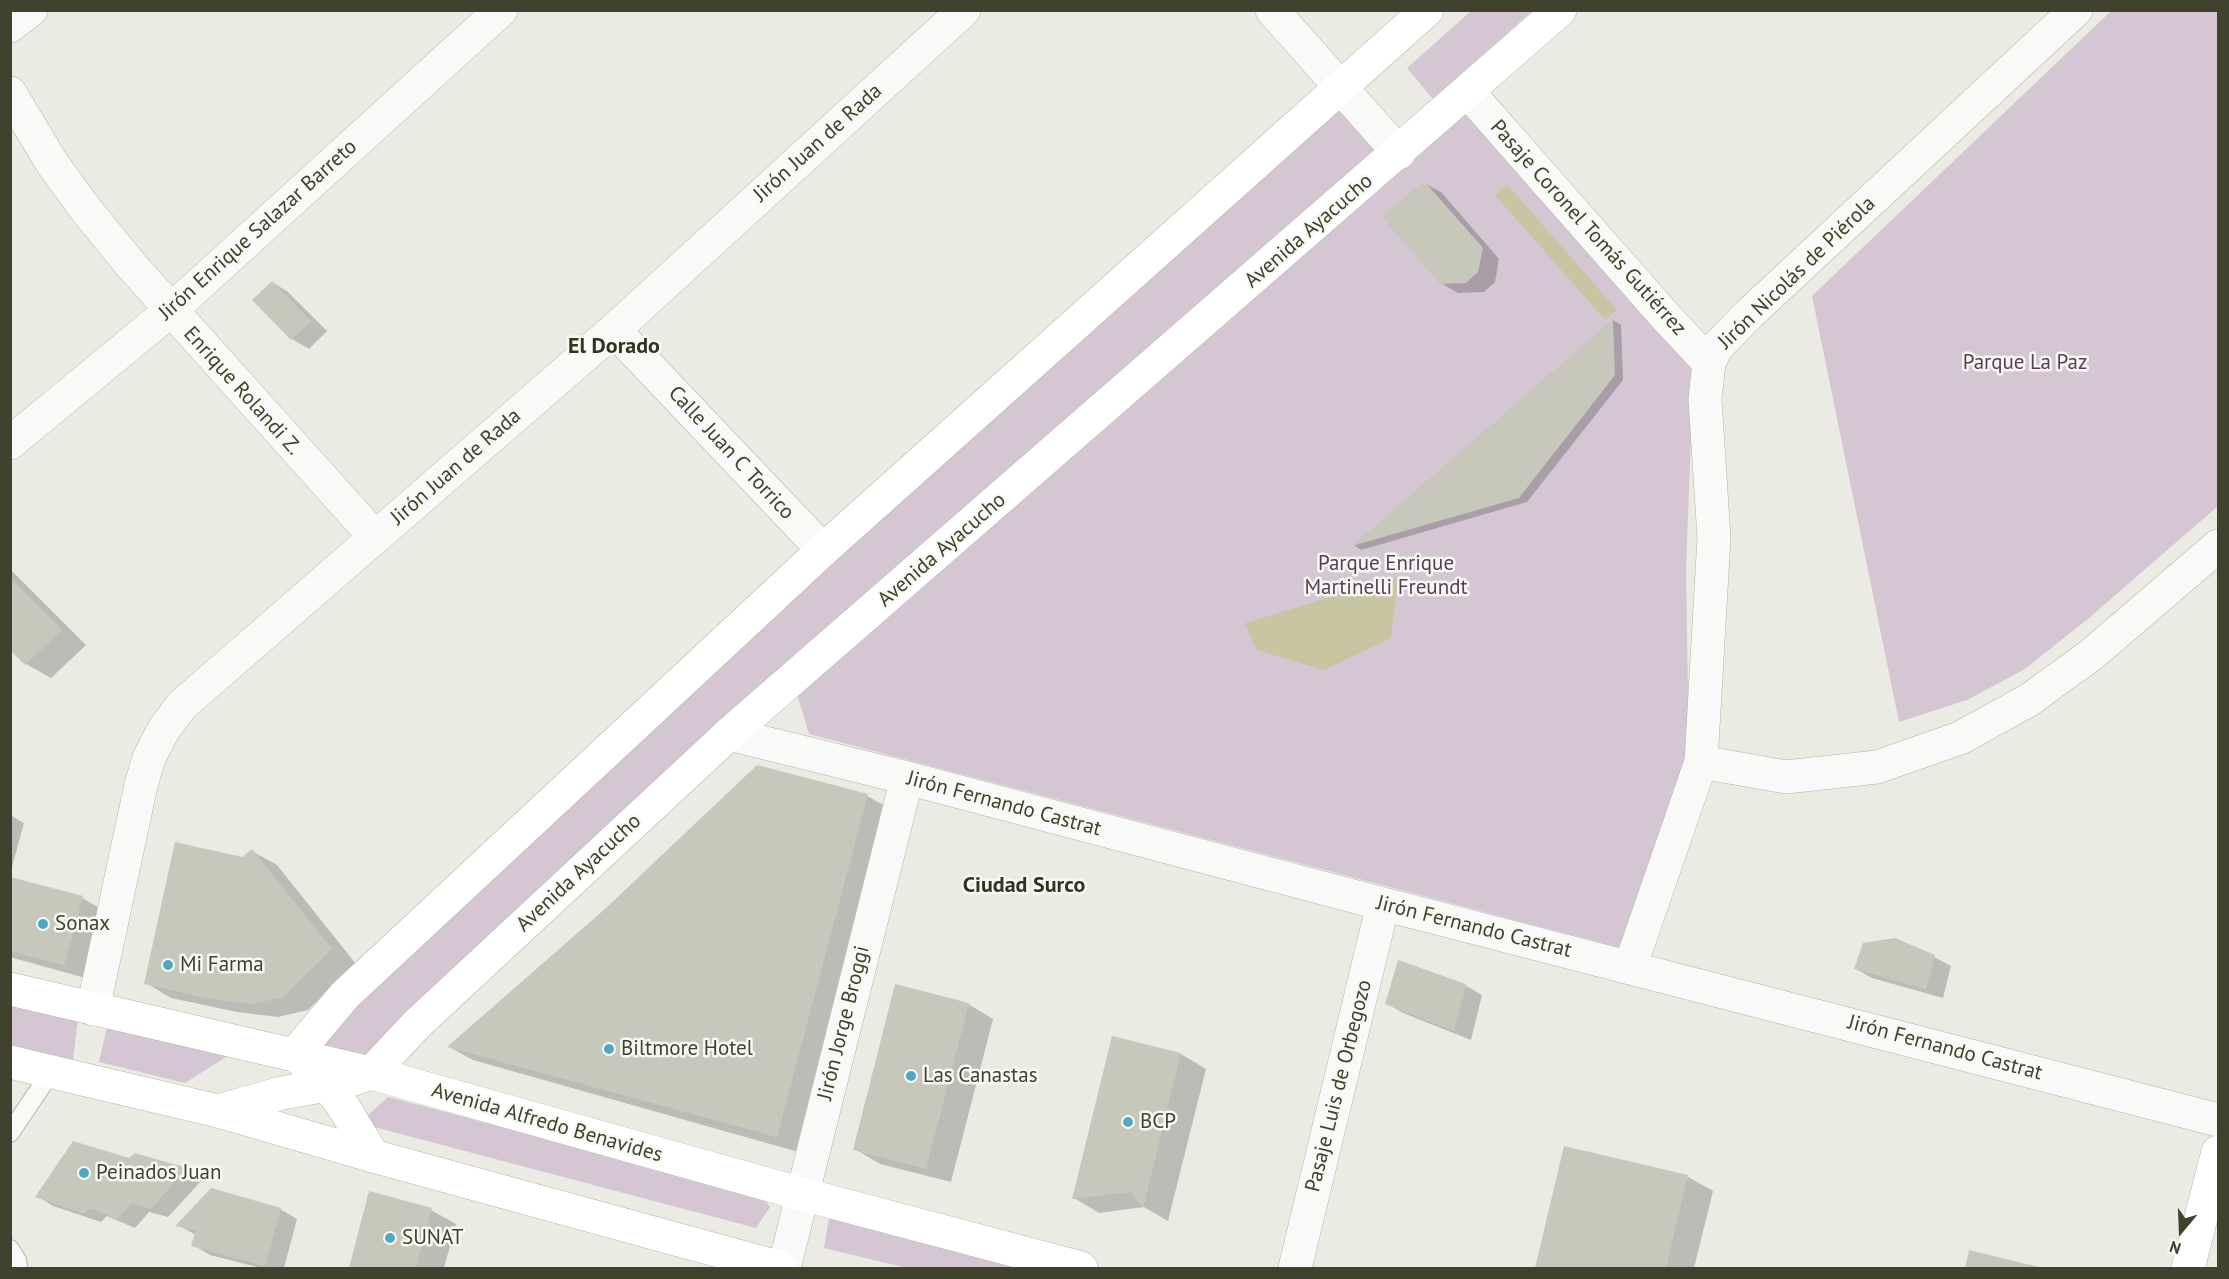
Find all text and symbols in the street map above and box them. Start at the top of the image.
street label: Jirón Juan de Rada [749,79,887,207]
street label: Pasaje Coronel Tomás Gutiérrez [1485,115,1691,341]
street label: Jirón Enrique Salazar Barreto [154,134,362,326]
street label: Avenida Ayacucho [1240,169,1378,293]
street label: Jirón Nicolás de Piérola [1713,191,1881,355]
street label: Enrique Rolandi Z. [178,322,306,460]
district label: El Dorado [568,334,660,360]
park label: Parque La Paz [1963,350,2087,376]
street label: Calle Juan C Torrico [663,381,799,525]
street label: Jirón Juan de Rada [386,404,526,530]
street label: Avenida Ayacucho [873,488,1011,612]
park label: Parque Enrique Martinelli Freundt [1304,551,1468,601]
street label: Jirón Fernando Castrat [904,766,1104,842]
street label: Avenida Ayacucho [511,809,647,937]
district label: Ciudad Surco [963,873,1085,899]
street label: Jirón Fernando Castrat [1374,891,1574,963]
place label: Sonax [55,911,110,937]
marker: Sonax [36,917,50,931]
street label: Jirón Jorge Broggi [813,943,875,1103]
place label: Mi Farma [180,952,264,978]
marker: Mi Farma [161,958,175,972]
street label: Pasaje Luis de Orbegozo [1300,977,1378,1195]
street label: Jirón Fernando Castrat [1845,1010,2045,1086]
place label: Biltmore Hotel [621,1036,753,1062]
marker: Biltmore Hotel [602,1042,616,1056]
place label: Las Canastas [923,1063,1037,1089]
marker: Las Canastas [904,1069,918,1083]
street label: Avenida Alfredo Benavides [429,1078,665,1168]
place label: BCP [1140,1109,1176,1135]
marker: BCP [1121,1115,1135,1129]
place label: Peinados Juan [96,1160,222,1186]
marker: Peinados Juan [77,1166,91,1180]
north arrow [2151,1201,2211,1261]
place label: SUNAT [402,1225,464,1251]
marker: SUNAT [383,1231,397,1245]
text: N [2167,1237,2183,1259]

